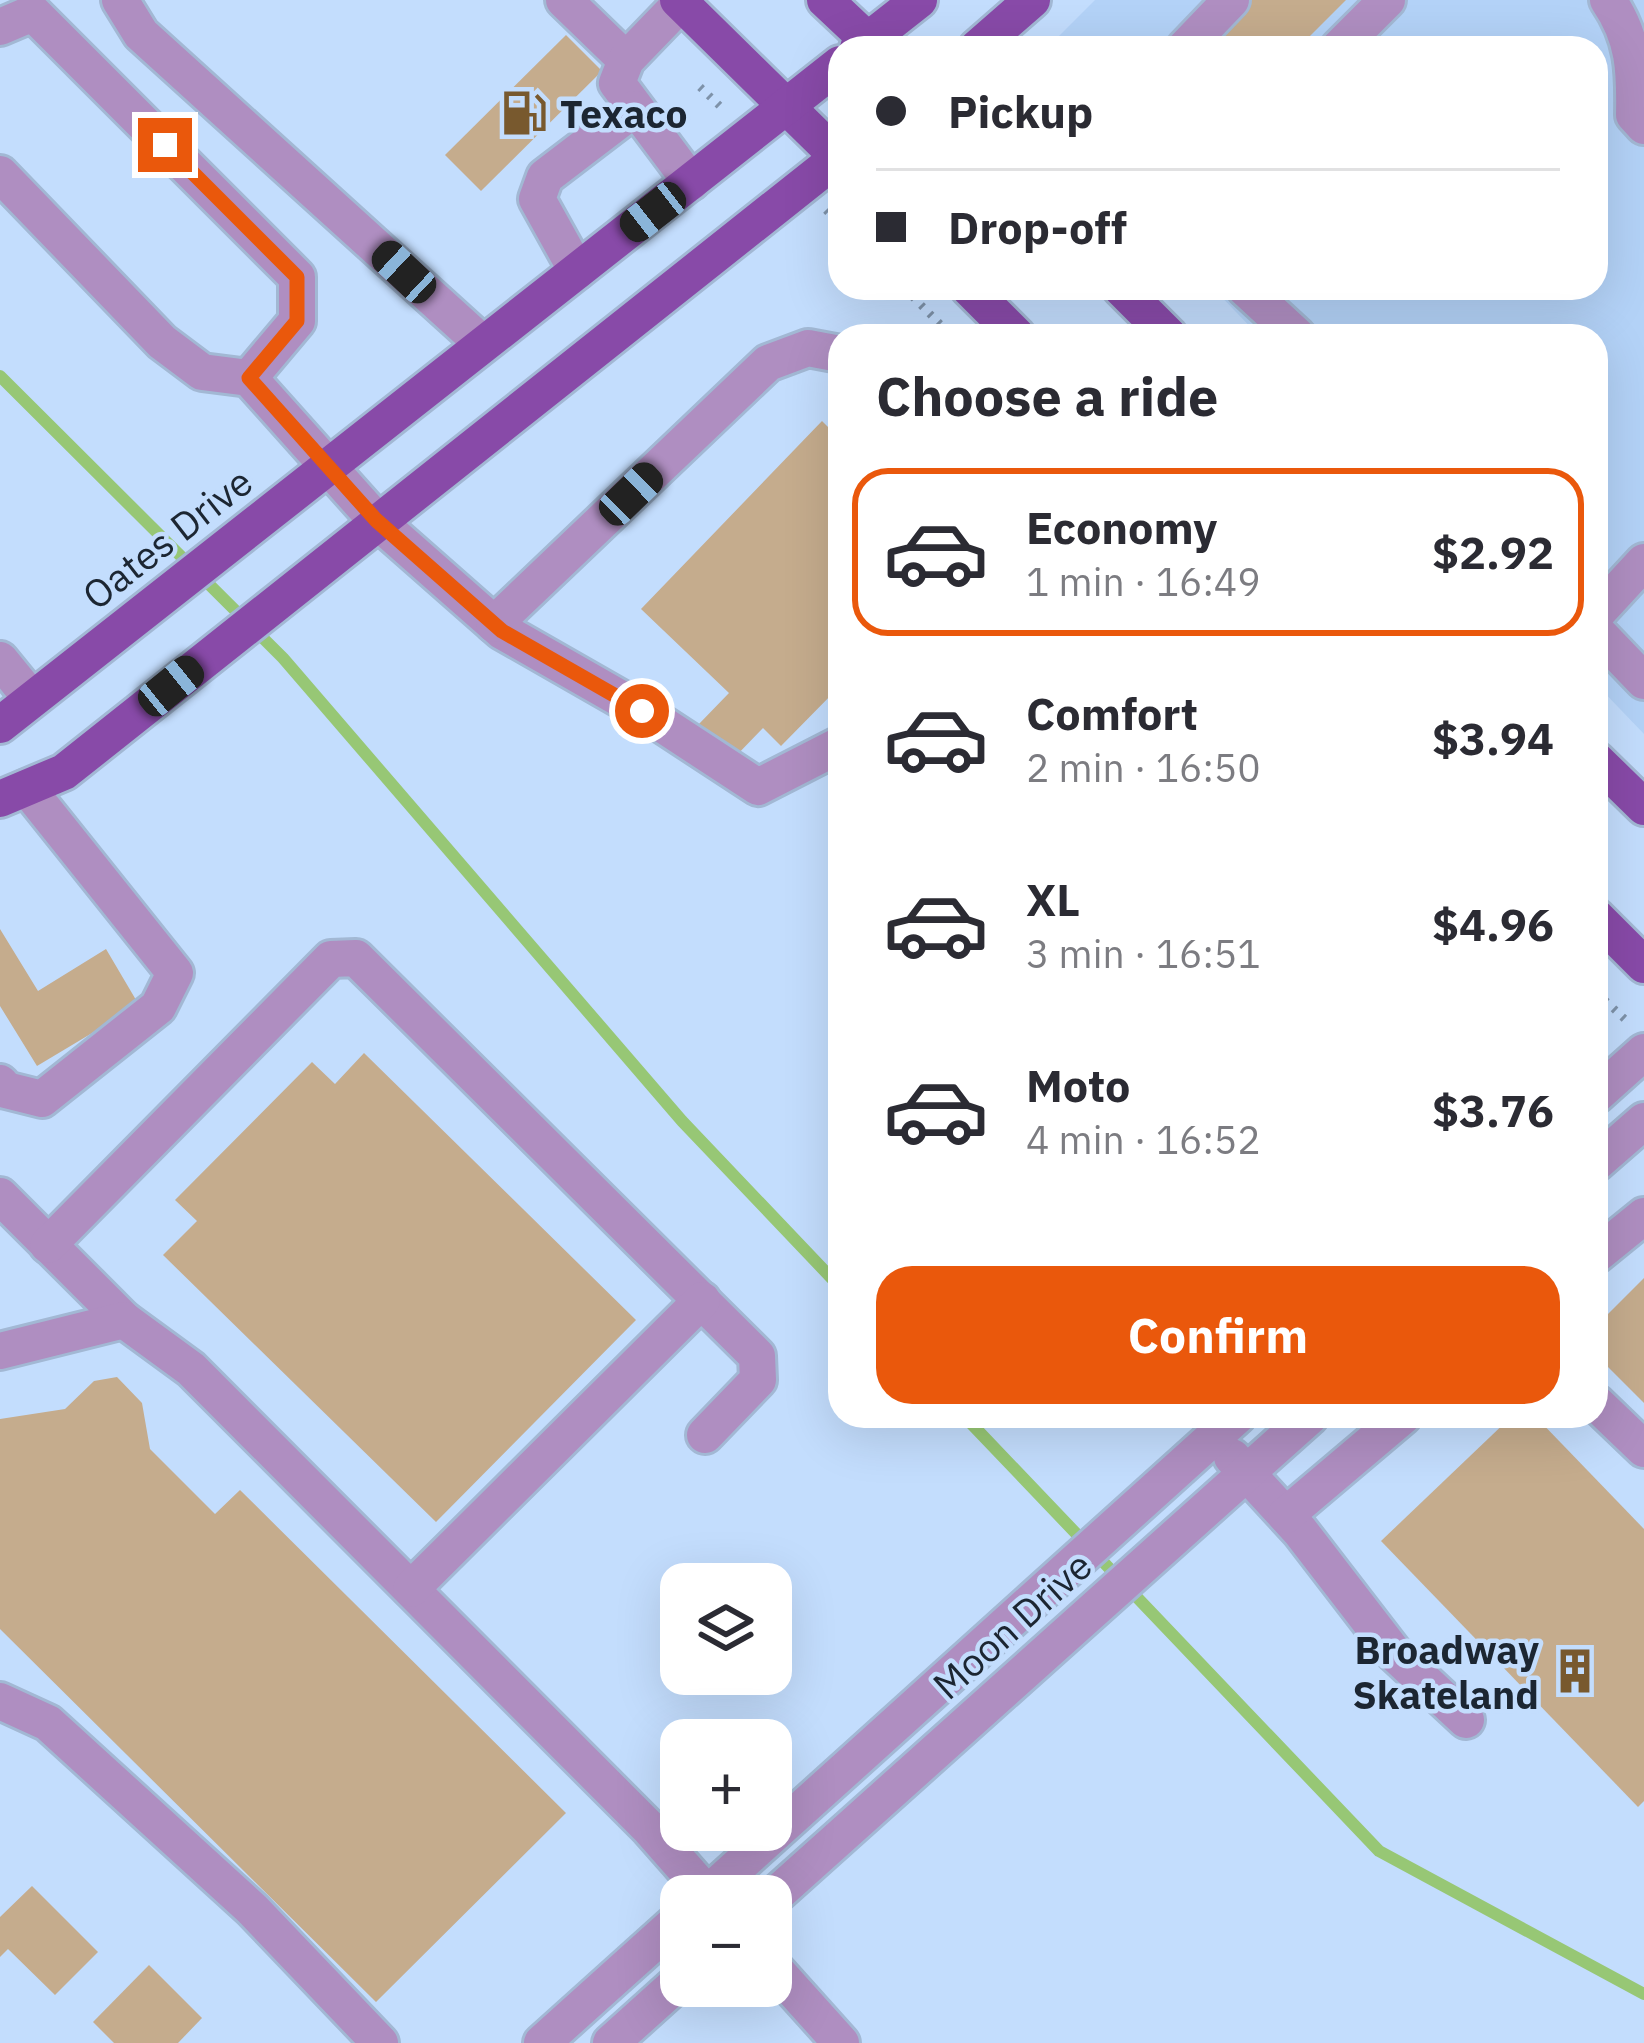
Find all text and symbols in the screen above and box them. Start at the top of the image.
text: Pickup [948,82,1093,140]
fuel station icon: Texaco [499,88,549,138]
place label: Texaco [560,88,688,139]
route end [138,118,192,172]
car [614,176,692,248]
text: Drop-off [948,198,1127,256]
car [365,234,443,310]
text: Choose a ride [876,361,1218,431]
street label: Oates Drive [72,456,262,620]
car [593,456,669,532]
icon: car [882,498,990,606]
text: Economy [1026,498,1217,556]
text: $2.92 [1432,523,1554,581]
text: 1 min · 16:49 [1026,556,1261,607]
car [132,649,210,723]
route start [615,684,669,738]
icon: car [882,684,990,792]
text: Comfort [1026,684,1198,742]
text: $3.94 [1432,709,1554,767]
text: 2 min · 16:50 [1026,742,1261,793]
icon: car [882,870,990,978]
text: XL [1026,870,1080,928]
text: $4.96 [1432,895,1554,953]
text: 3 min · 16:51 [1026,928,1261,979]
icon: car [882,1056,990,1164]
text: Moto [1026,1056,1130,1114]
text: $3.76 [1432,1081,1554,1139]
text: 4 min · 16:52 [1026,1114,1261,1165]
button: Confirm [876,1266,1560,1404]
street label: Moon Drive [922,1540,1102,1710]
map controls [660,1563,792,2007]
button: layers [660,1563,792,1695]
place label: Broadway Skateland [1353,1624,1539,1720]
building icon: Broadway Skateland [1550,1646,1600,1696]
button: + [660,1719,792,1851]
button: − [660,1875,792,2007]

